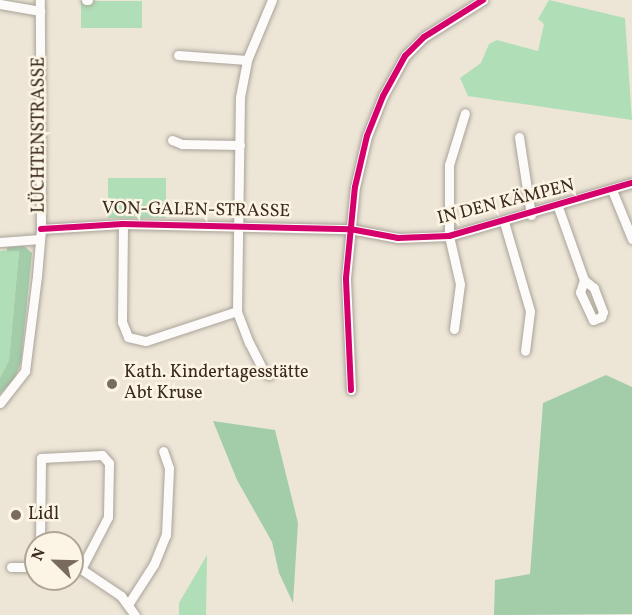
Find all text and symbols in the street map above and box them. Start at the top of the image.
street label: LÜCHTENSTRASSE [29,57,51,213]
street label: IN DEN KÄMPEN [435,176,577,230]
street label: VON-GALEN-STRASSE [102,199,290,223]
place label: Kath. Kindertagesstätte Abt Kruse [124,363,309,406]
marker: Kath. Kindertagesstätte Abt Kruse [105,377,119,391]
place label: Lidl [28,504,59,526]
marker: Lidl [9,508,23,522]
north arrow [24,531,84,591]
text: N [27,545,52,564]

